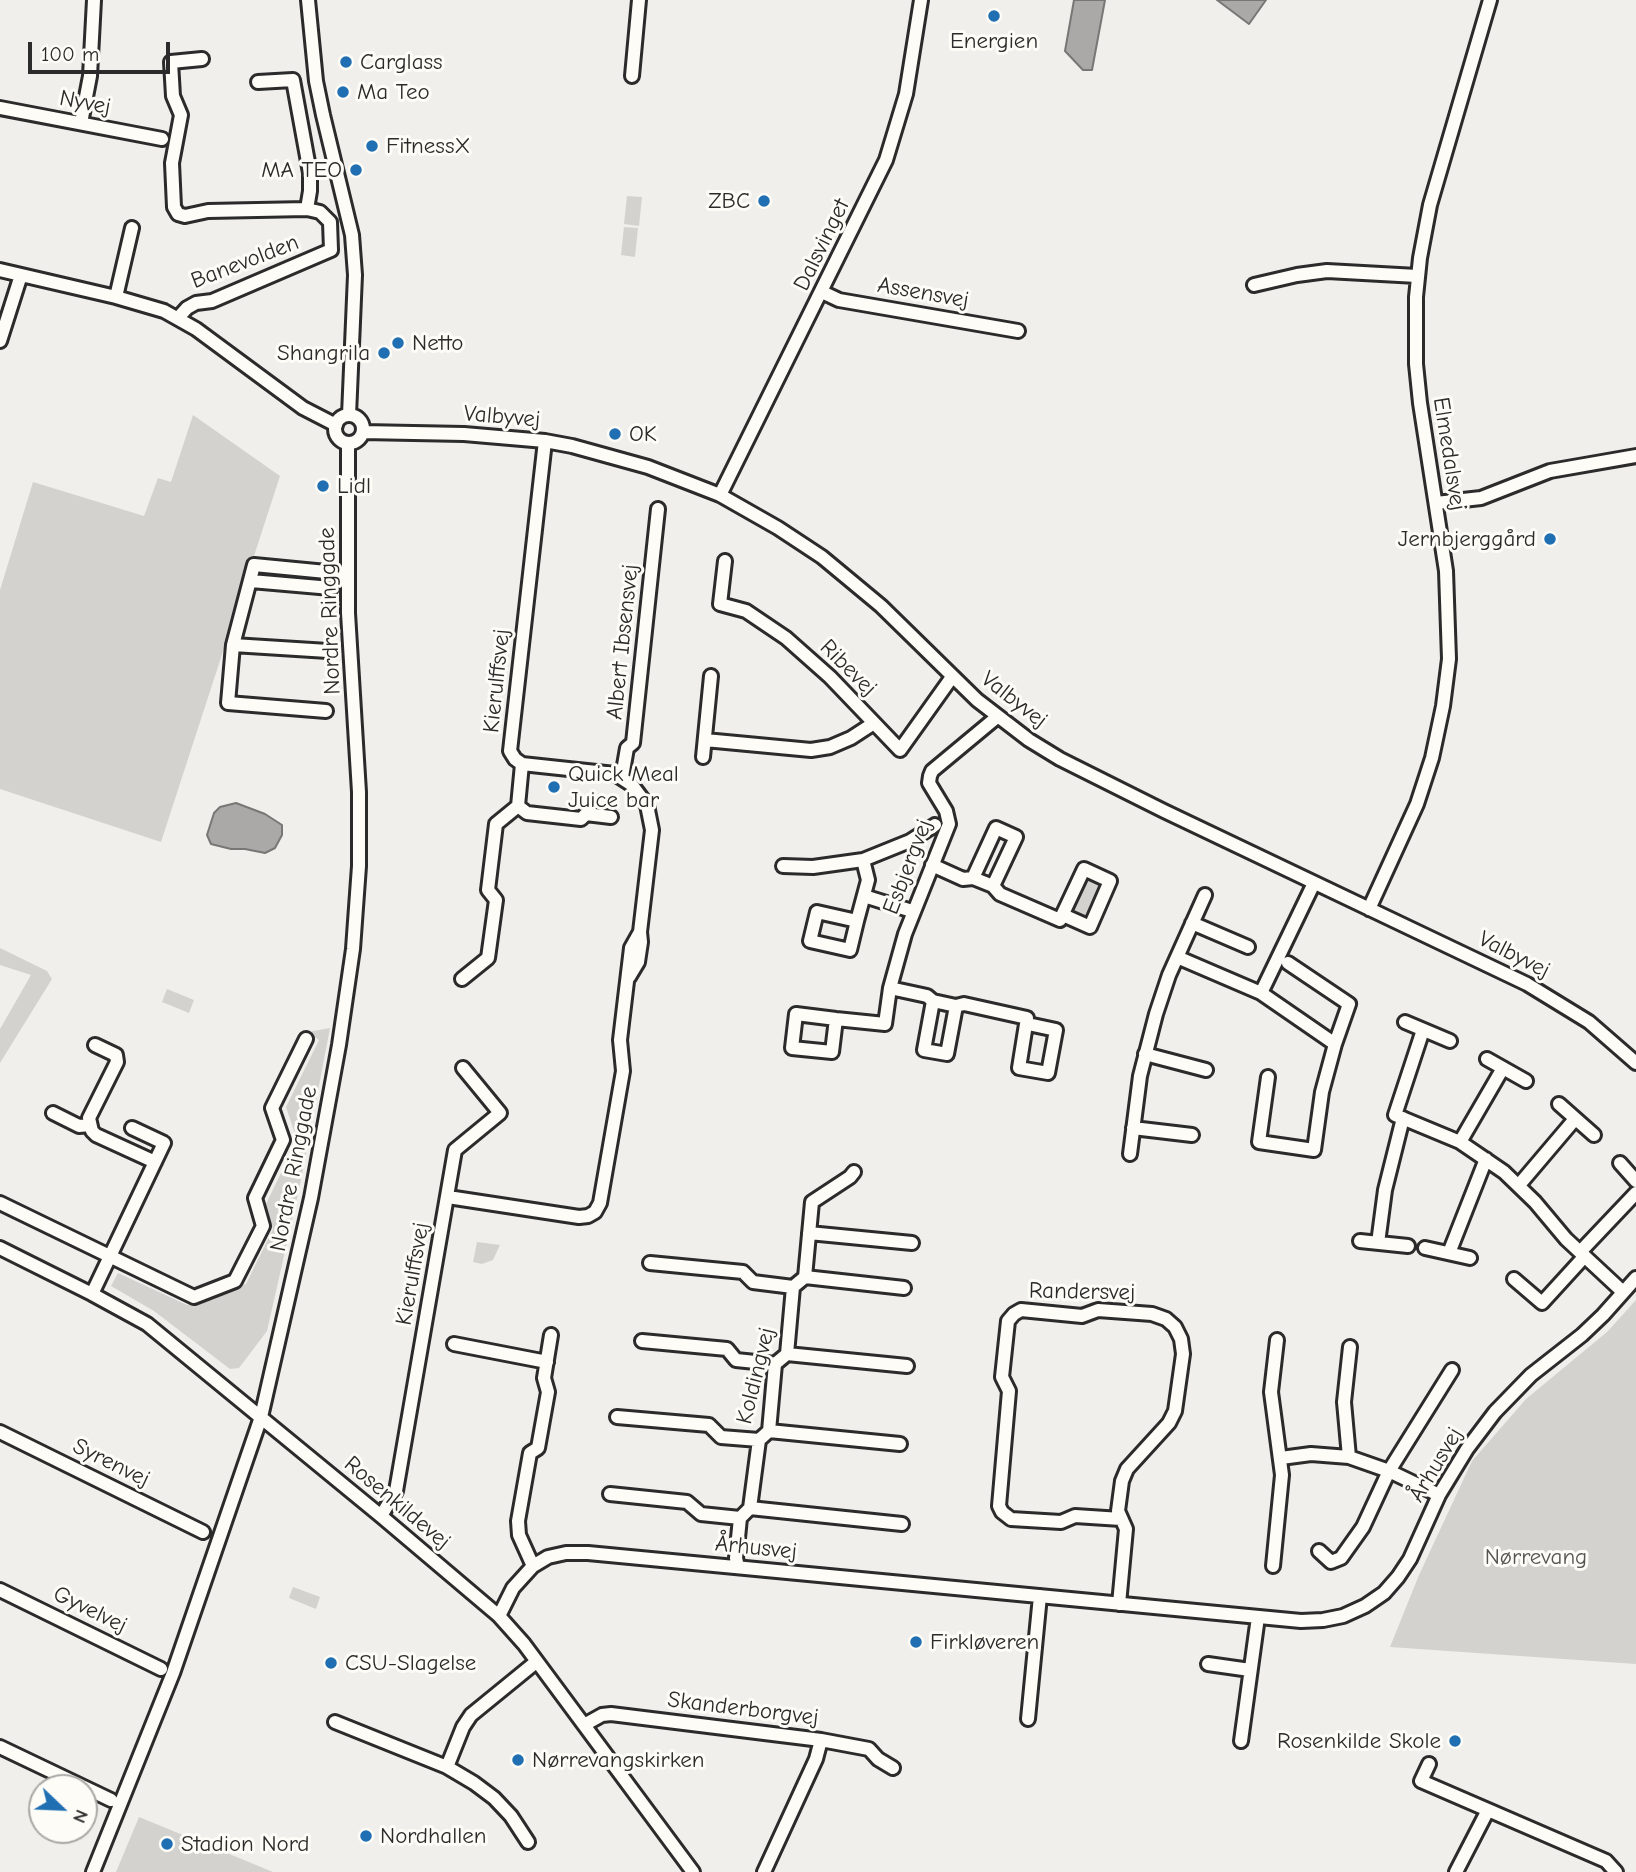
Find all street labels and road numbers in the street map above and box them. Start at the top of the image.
street label: Nyvej [57,85,113,121]
street label: Dalsvinget [788,195,856,295]
street label: Banevolden [187,229,303,295]
street label: Assensvej [875,271,971,315]
street label: Elmedalsvej [1426,395,1472,513]
street label: Valbyvej [463,400,541,434]
street label: Nordre Ringgade [313,527,347,695]
street label: Albert Ibsensvej [601,563,645,721]
street label: Kierulffsvej [478,628,516,734]
street label: Ribevej [814,634,882,702]
street label: Valbyvej [975,666,1053,734]
street label: Esbjergvej [877,816,939,918]
street label: Valbyvej [1474,925,1554,985]
street label: Nordre Ringgade [264,1084,324,1254]
street label: Kierulffsvej [390,1220,436,1328]
street label: Randersvej [1028,1277,1136,1307]
street label: Koldingvej [731,1325,781,1427]
street label: Århusvej [1403,1423,1469,1507]
street label: Syrenvej [68,1433,154,1493]
street label: Rosenkildevej [338,1451,456,1555]
street label: Århusvej [714,1530,798,1566]
street label: Gyvelvej [49,1580,131,1640]
street label: Skanderborgvej [666,1686,820,1732]

